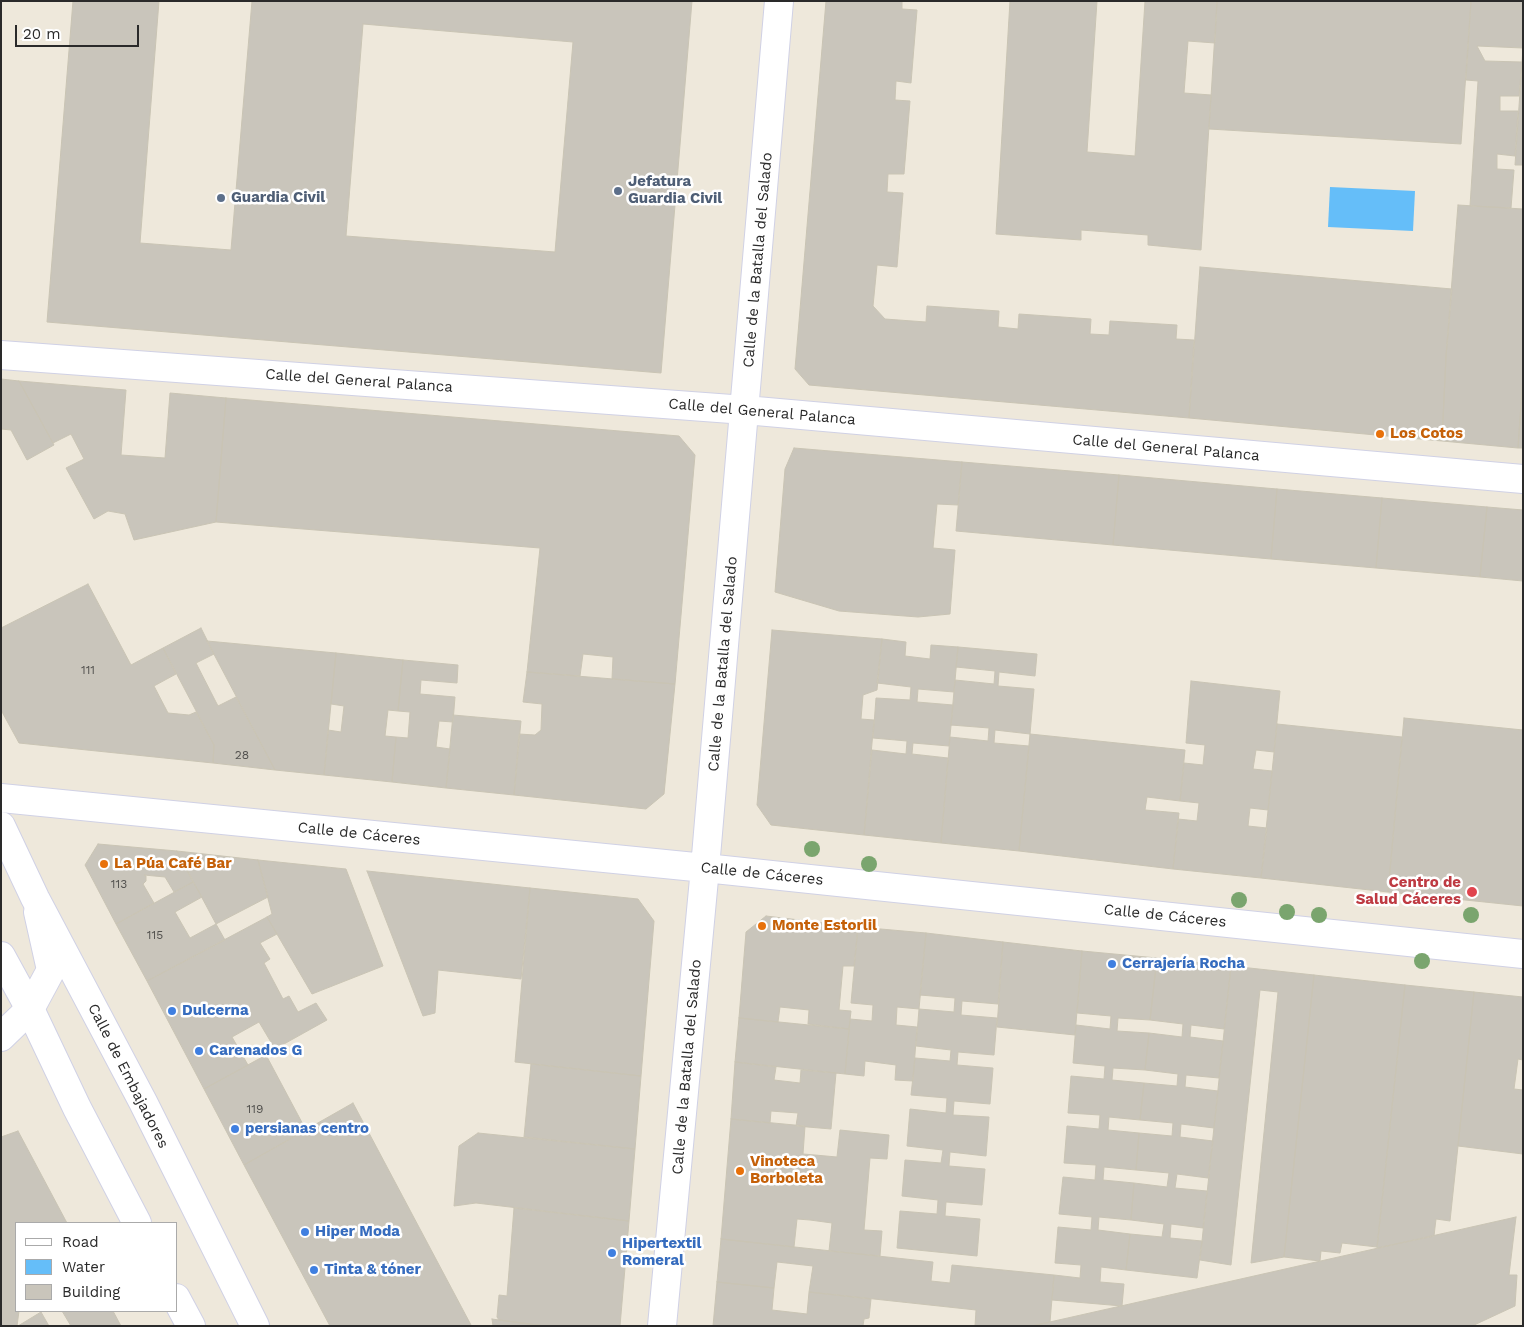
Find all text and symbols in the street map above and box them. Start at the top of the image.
scale bar [18,15,141,47]
text: 20 m [23,25,61,43]
street label: Calle de la Batalla del Salado [740,152,776,368]
place label: Jefatura Guardia Civil [628,173,722,208]
marker: Jefatura Guardia Civil [612,185,624,197]
place label: Guardia Civil [231,189,325,207]
marker: Guardia Civil [215,192,227,204]
street label: Calle del General Palanca [265,365,453,397]
street label: Calle del General Palanca [668,395,856,429]
place label: Los Cotos [1390,425,1463,443]
marker: Los Cotos [1374,428,1386,440]
street label: Calle del General Palanca [1072,431,1260,465]
street label: Calle de la Batalla del Salado [705,556,741,772]
house number: 111 [81,663,95,677]
house number: 28 [235,748,249,762]
street label: Calle de Cáceres [297,819,421,849]
place label: La Púa Café Bar [114,855,232,873]
marker: La Púa Café Bar [98,858,110,870]
street label: Calle de Cáceres [700,859,824,889]
place label: Centro de Salud Cáceres [1356,874,1461,909]
house number: 113 [111,877,127,891]
marker: Centro de Salud Cáceres [1465,885,1479,899]
street label: Calle de Cáceres [1103,901,1227,931]
place label: Monte Estorlil [772,917,877,935]
marker: Monte Estorlil [756,920,768,932]
house number: 115 [147,928,163,942]
place label: Cerrajería Rocha [1122,955,1245,973]
marker: Cerrajería Rocha [1106,958,1118,970]
street label: Calle de la Batalla del Salado [669,959,705,1175]
street label: Calle de Embajadores [84,1001,172,1151]
place label: Dulcerna [182,1002,249,1020]
marker: Dulcerna [166,1005,178,1017]
place label: Carenados G [209,1042,302,1060]
marker: Carenados G [193,1045,205,1057]
house number: 119 [247,1102,263,1116]
place label: persianas centro [245,1120,369,1138]
marker: persianas centro [229,1123,241,1135]
place label: Vinoteca Borboleta [750,1153,823,1188]
marker: Vinoteca Borboleta [734,1165,746,1177]
legend [15,1222,178,1312]
place label: Hiper Moda [315,1223,400,1241]
marker: Hiper Moda [299,1226,311,1238]
text: Road [62,1233,99,1251]
place label: Hipertextil Romeral [622,1235,701,1270]
marker: Hipertextil Romeral [606,1247,618,1259]
text: Water [62,1258,105,1276]
place label: Tinta & tóner [324,1261,421,1279]
marker: Tinta & tóner [308,1264,320,1276]
text: Building [62,1283,120,1301]

